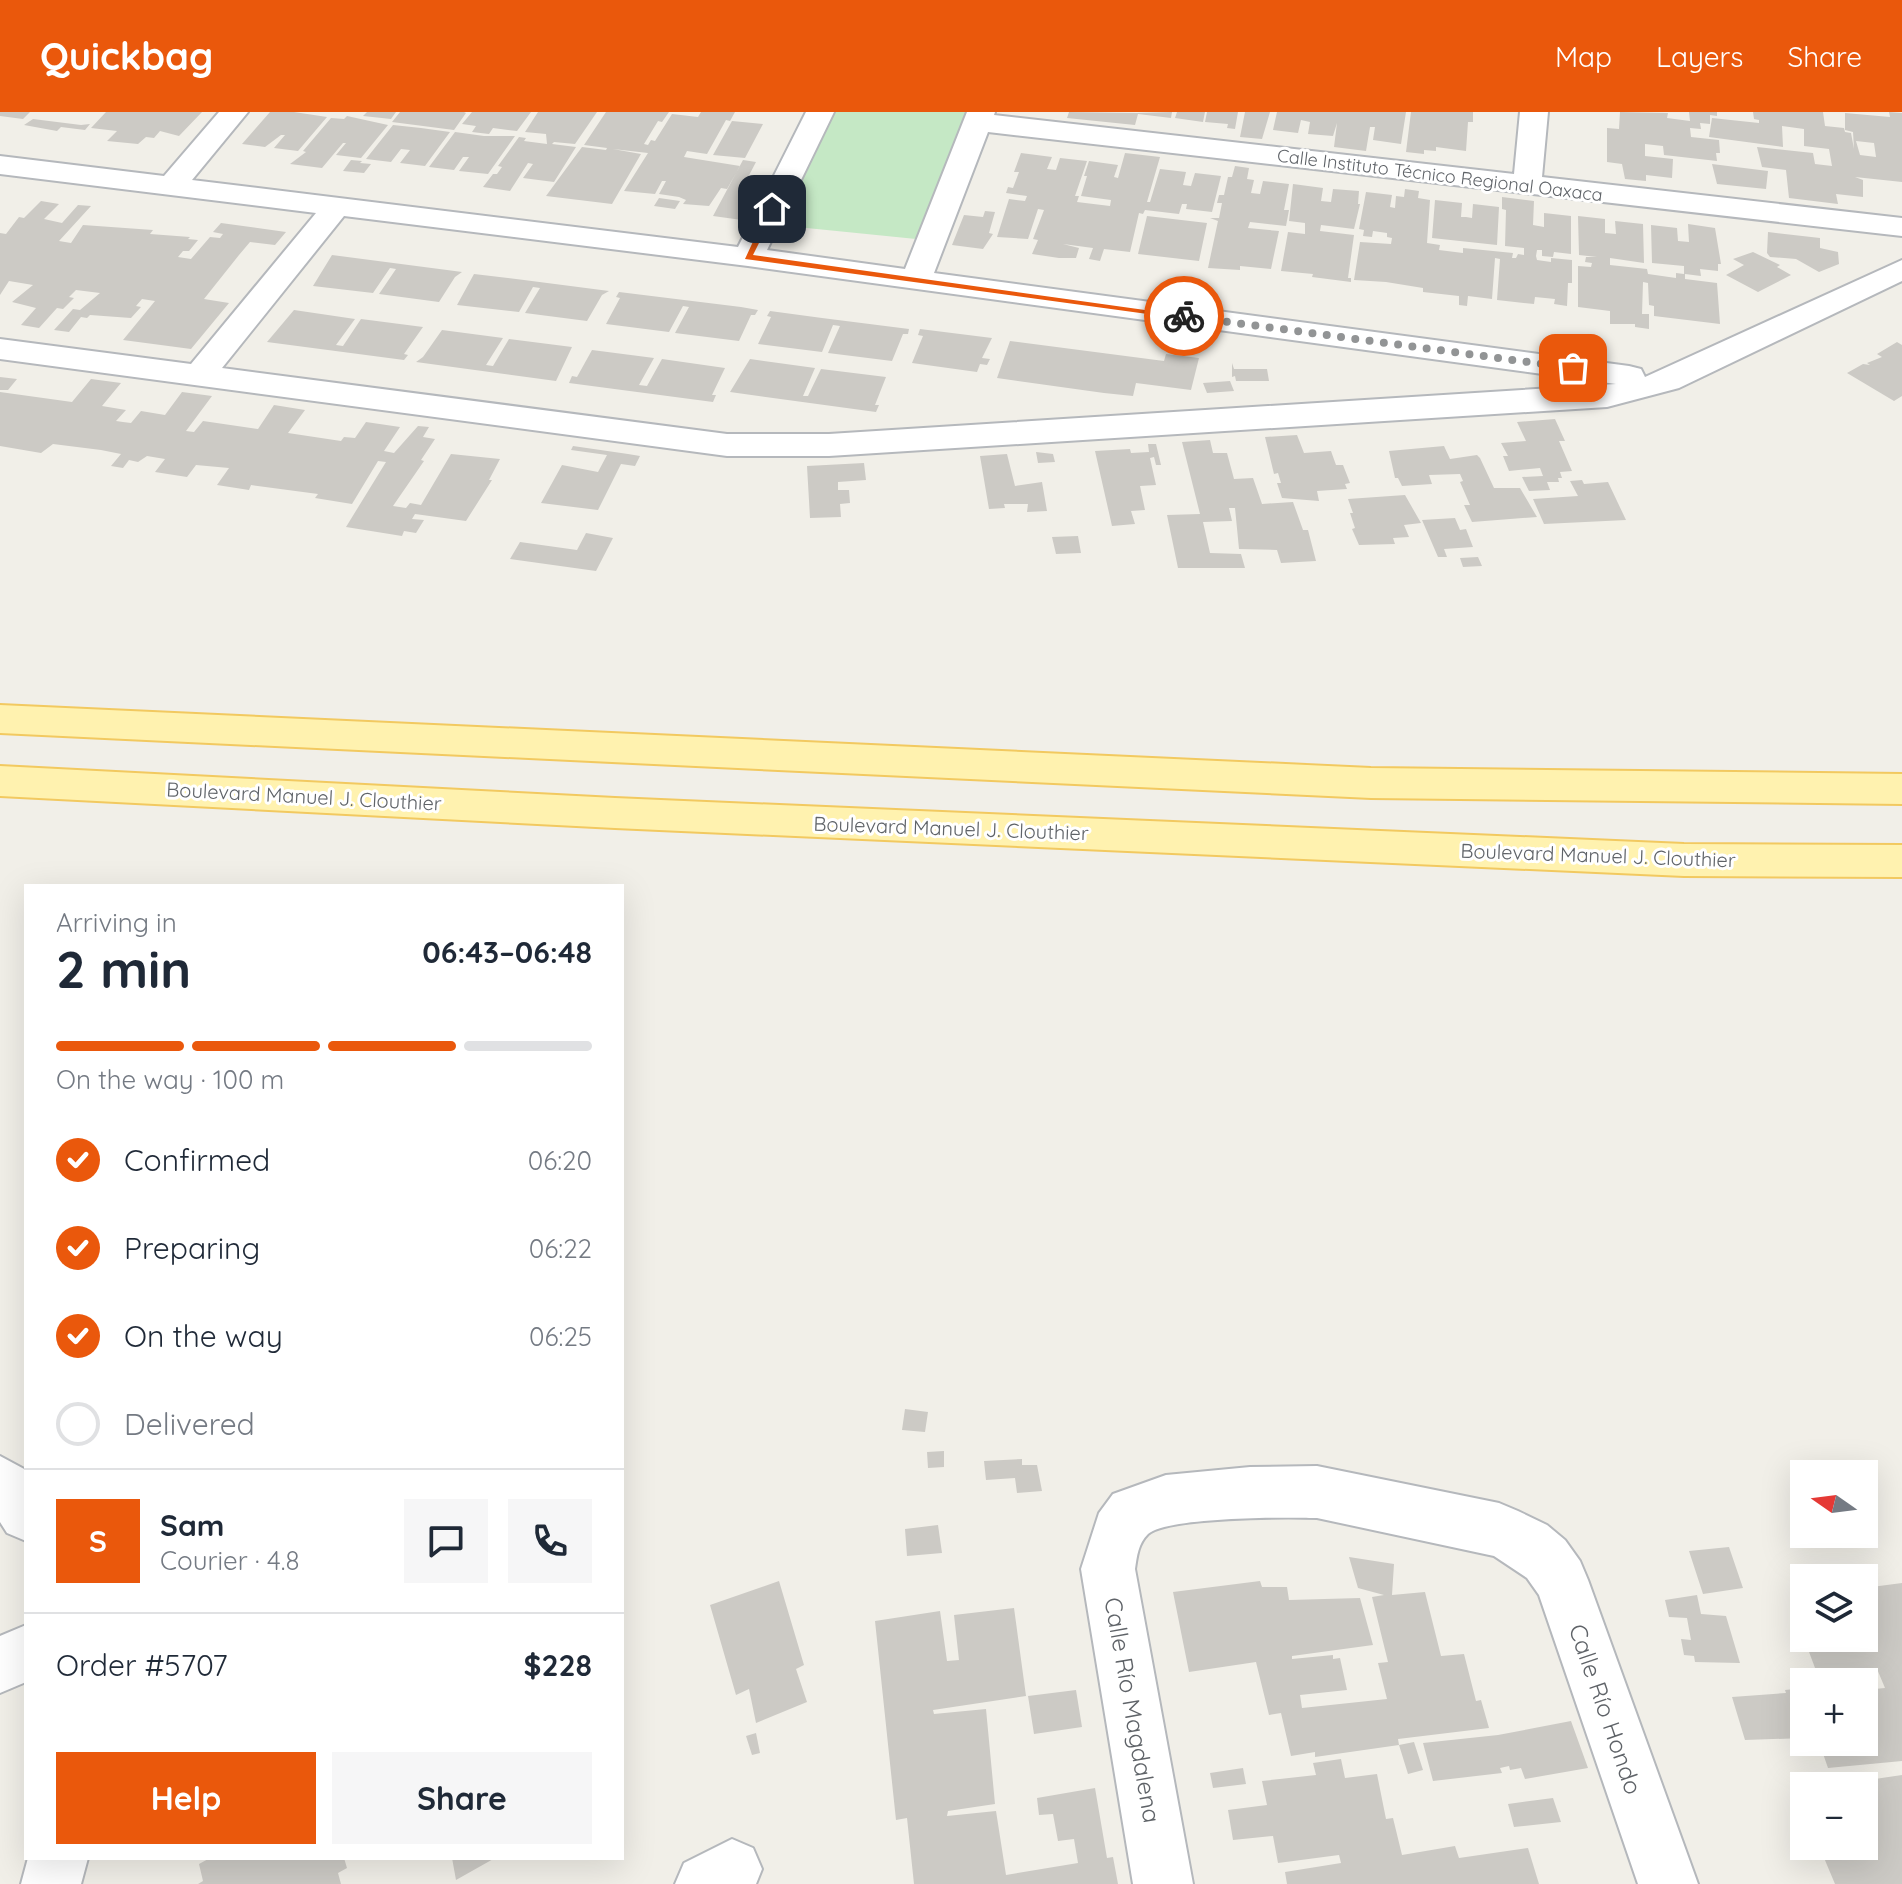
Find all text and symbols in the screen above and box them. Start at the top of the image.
text: Quickbag [40,32,213,80]
text: Map [1555,39,1612,74]
text: Layers [1656,39,1743,74]
text: Share [1787,39,1862,74]
street label: Calle Instituto Técnico Regional Oaxaca [1276,144,1604,206]
pin [738,175,806,243]
icon: home [750,187,794,231]
courier [1144,276,1224,356]
icon: bike [1162,294,1206,338]
pin [1539,334,1607,402]
icon: bag [1551,346,1595,390]
street label: Boulevard Manuel J. Clouthier [166,776,442,816]
street label: Boulevard Manuel J. Clouthier [813,811,1089,845]
street label: Boulevard Manuel J. Clouthier [1460,838,1736,872]
text: Arriving in [56,906,177,939]
text: 06:43–06:48 [422,933,592,971]
text: 2 min [56,936,191,1001]
text: On the way · 100 m [56,1063,284,1096]
icon: check [56,1138,100,1182]
text: Confirmed [124,1141,270,1179]
text: 06:20 [528,1144,592,1177]
icon: check [56,1226,100,1270]
text: Preparing [124,1229,260,1267]
text: 06:22 [529,1232,592,1265]
icon: check [56,1314,100,1358]
text: On the way [124,1317,283,1355]
text: 06:25 [529,1320,592,1353]
text: Delivered [124,1405,255,1443]
north arrow [1790,1460,1878,1548]
map controls [1790,1460,1878,1860]
button: chat [404,1499,488,1583]
button: phone [508,1499,592,1583]
text: Sam [160,1506,224,1544]
text: S [89,1522,107,1560]
text: Courier · 4.8 [160,1544,299,1577]
button: layers [1790,1564,1878,1652]
street label: Calle Río Magdalena [1098,1595,1168,1825]
street label: Calle Río Hondo [1563,1620,1649,1798]
text: Order #5707 [56,1646,228,1684]
text: $228 [524,1646,592,1684]
button: + [1790,1668,1878,1756]
button: Help [56,1752,316,1844]
button: Share [332,1752,592,1844]
button: − [1790,1772,1878,1860]

